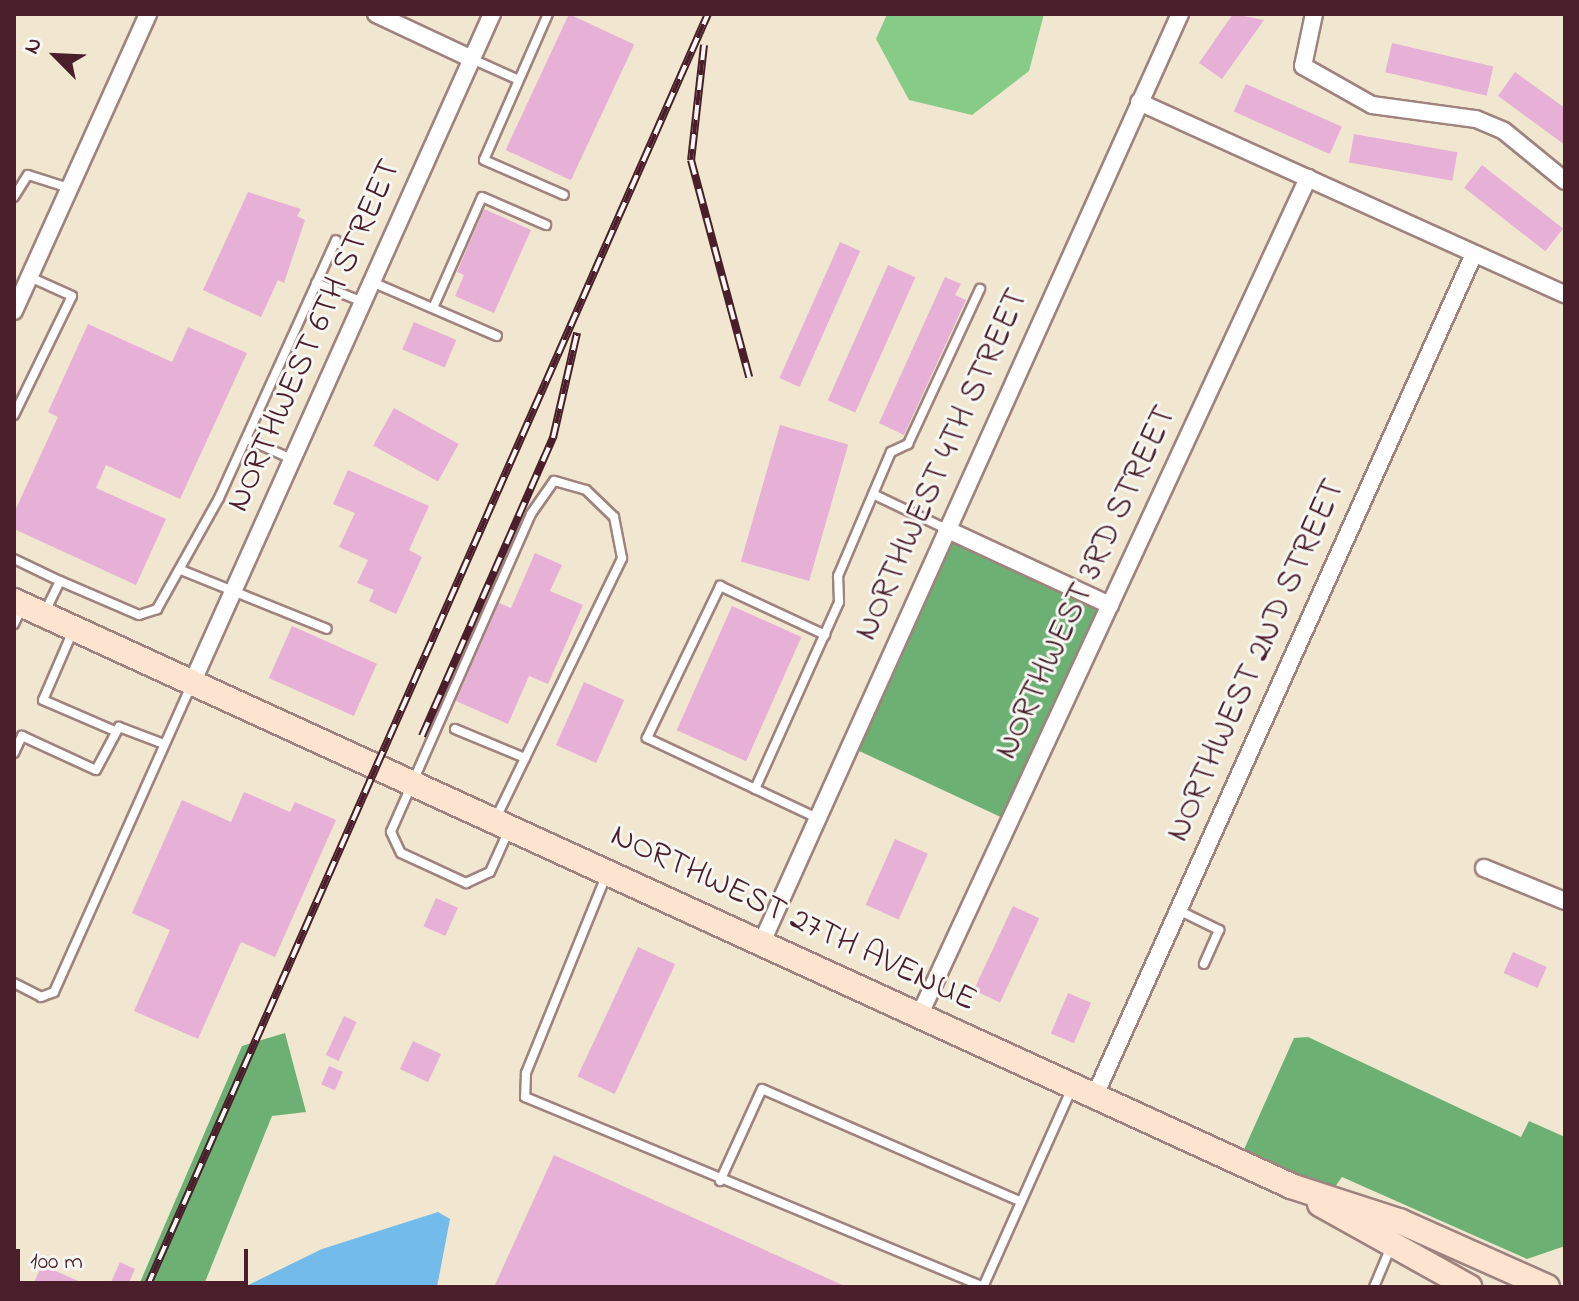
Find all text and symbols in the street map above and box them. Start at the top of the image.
north arrow [16,16,96,96]
text: N [16,33,52,60]
street label: NORTHWEST 6TH STREET [219,153,411,519]
street label: NORTHWEST 4TH STREET [847,283,1039,647]
street label: NORTHWEST 3RD STREET [987,400,1187,766]
street label: NORTHWEST 2ND STREET [1159,474,1355,848]
street label: NORTHWEST 27TH AVENUE [603,816,983,1022]
scale bar [20,1233,252,1283]
text: 100 m [30,1245,83,1280]

